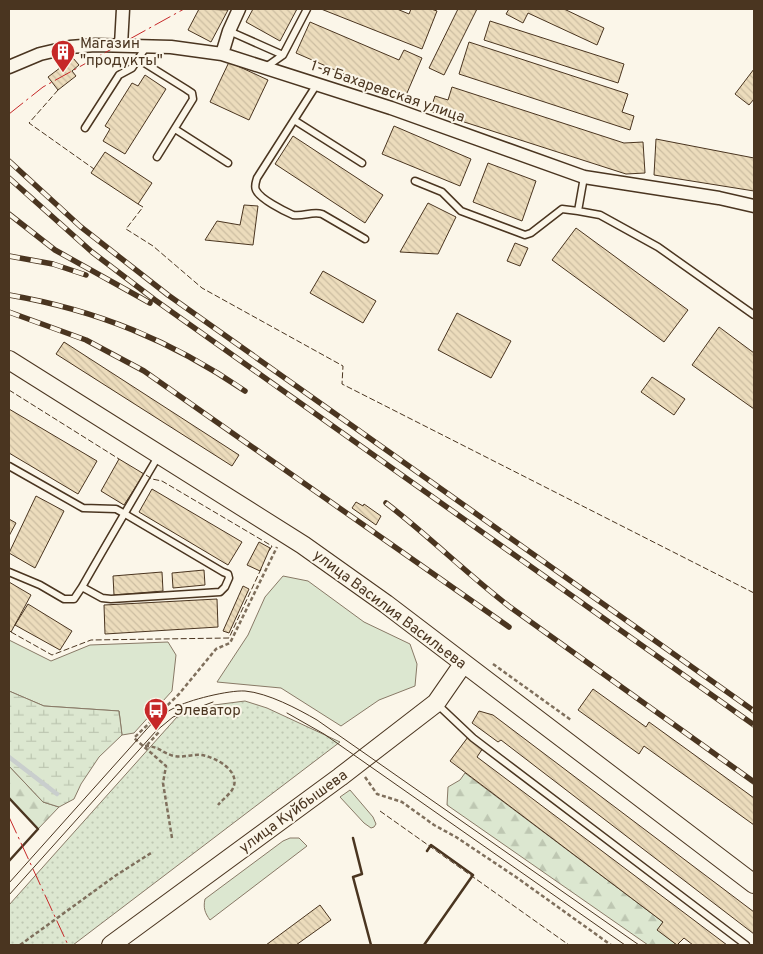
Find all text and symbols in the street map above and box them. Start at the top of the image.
place label: Магазин "продукты" [80,35,163,71]
building icon: Магазин "продукты" [50,39,76,73]
street label: 1-я Бахаревская улица [308,57,467,128]
street label: улица Василия Васильева [309,546,470,674]
bus stop icon: Элеватор [143,697,169,731]
place label: Элеватор [174,702,241,721]
street label: улица Куйбышева [236,766,352,858]

